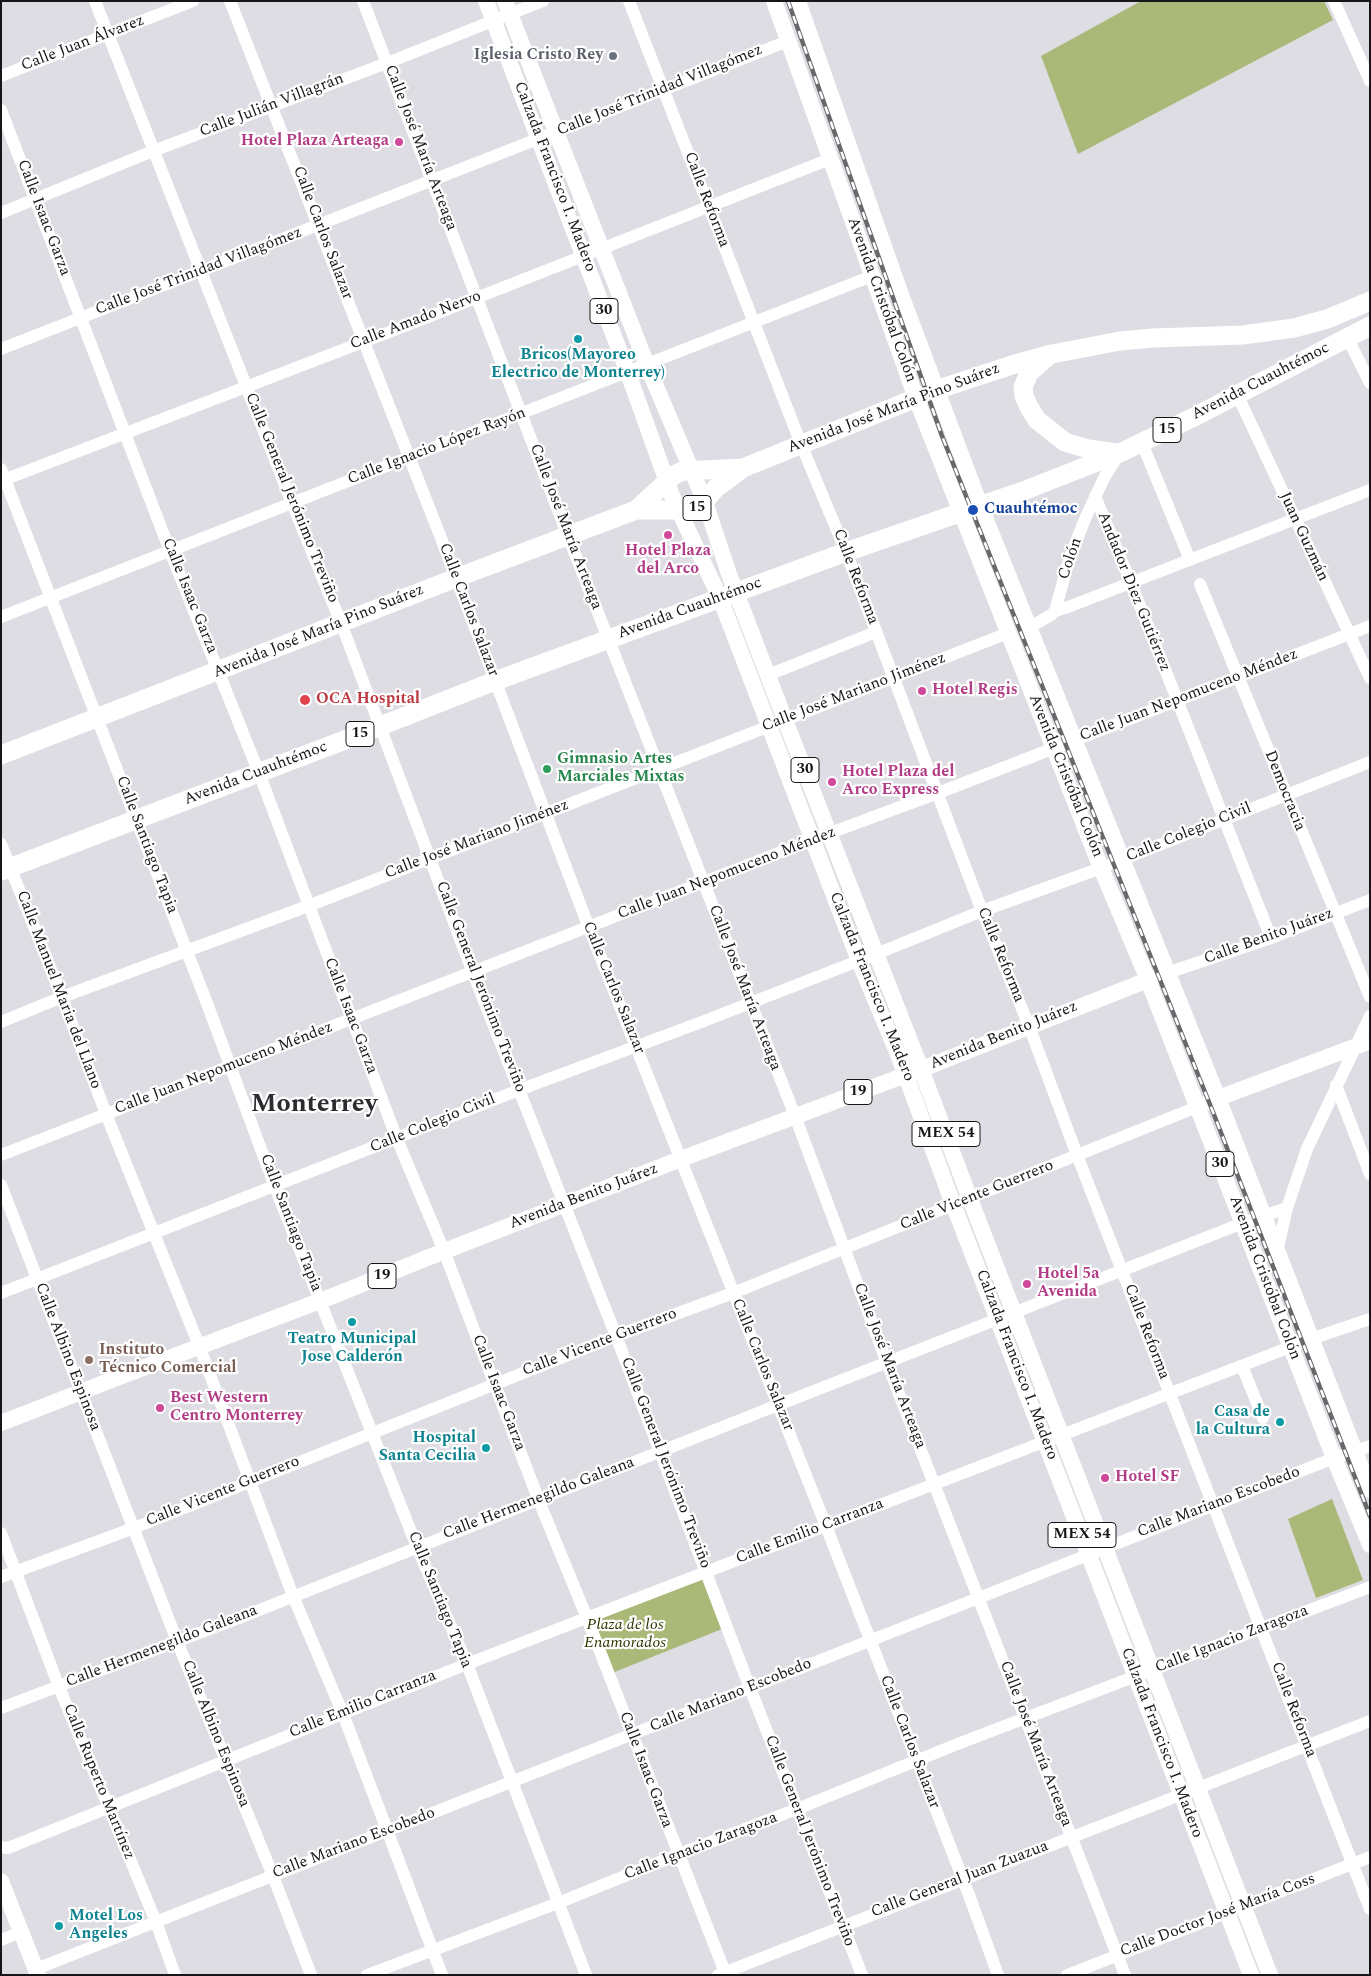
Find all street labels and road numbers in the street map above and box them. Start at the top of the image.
street label: Calle Juan Álvarez [19,12,147,76]
street label: Calle José Trinidad Villagómez [555,41,765,141]
street label: Calle José María Arteaga [379,62,461,234]
street label: Calle Julián Villagrán [197,70,347,142]
street label: Calzada Francisco I. Madero [509,79,599,275]
street label: Calle Reforma [679,150,733,250]
street label: Calle Isaac Garza [12,157,74,279]
street label: Calle Carlos Salazar [288,164,356,302]
street label: Avenida Cristóbal Colón [842,215,920,385]
street label: Calle José Trinidad Villagómez [93,224,305,320]
street label: Calle Amado Nervo [348,287,484,355]
road number: 30 [590,298,618,324]
street label: Avenida Cuauhtémoc [1189,339,1333,425]
street label: Avenida José María Pino Suárez [785,360,1003,458]
street label: Calle General Jerónimo Treviño [240,390,342,606]
street label: Calle Ignacio López Rayón [345,404,529,490]
road number: 15 [1153,418,1181,442]
street label: Calle José María Arteaga [524,441,606,613]
street label: Juan Guzmán [1274,489,1332,585]
road number: 15 [683,496,711,520]
street label: Andador Diez Gutiérrez [1092,509,1174,675]
street label: Calle Reforma [828,527,882,627]
street label: Calle Isaac Garza [157,535,221,657]
street label: Colón [1055,536,1087,582]
street label: Calle Carlos Salazar [434,541,502,679]
street label: Avenida Cuauhtémoc [615,574,765,644]
street label: Avenida José María Pino Suárez [211,581,427,683]
street label: Calle Juan Nepomuceno Méndez [1077,645,1301,747]
street label: Calle José Mariano Jiménez [759,649,949,737]
street label: Avenida Cristóbal Colón [1023,692,1107,860]
road number: 15 [346,722,374,746]
street label: Avenida Cuauhtémoc [182,738,330,810]
street label: Democracia [1259,748,1309,834]
road number: 30 [791,758,819,782]
street label: Calle Santiago Tapia [111,773,181,917]
street label: Calle José Mariano Jiménez [382,796,572,884]
street label: Calle Colegio Civil [1123,799,1255,867]
street label: Calle Juan Nepomuceno Méndez [615,823,839,925]
street label: Calle General Jerónimo Treviño [431,879,529,1095]
street label: Calle Manuel Maria del Llano [11,888,105,1092]
street label: Calzada Francisco I. Madero [824,890,918,1084]
street label: Calle José María Arteaga [703,902,785,1074]
street label: Calle Reforma [972,905,1028,1005]
street label: Calle Benito Juárez [1202,905,1336,969]
street label: Calle Carlos Salazar [578,919,648,1057]
street label: Calle Isaac Garza [319,955,381,1077]
street label: Avenida Benito Juárez [927,998,1081,1074]
street label: Calle Juan Nepomuceno Méndez [112,1018,336,1120]
road number: 19 [844,1080,872,1104]
street label: Calle Colegio Civil [367,1090,499,1158]
road number: MEX 54 [912,1122,980,1146]
street label: Calle Santiago Tapia [255,1151,325,1295]
road number: 30 [1206,1152,1234,1176]
street label: Calle Vicente Guerrero [897,1156,1057,1236]
street label: Avenida Benito Juárez [507,1160,661,1234]
street label: Avenida Cristóbal Colón [1224,1193,1304,1363]
road number: 19 [368,1264,396,1288]
street label: Calzada Francisco I. Madero [971,1267,1061,1463]
street label: Calle Albino Espinosa [30,1280,104,1434]
street label: Calle José María Arteaga [848,1280,930,1452]
street label: Calle Reforma [1119,1282,1173,1382]
street label: Calle Carlos Salazar [727,1296,797,1434]
street label: Calle Vicente Guerrero [520,1305,680,1381]
street label: Calle Isaac Garza [467,1332,529,1454]
street label: Calle General Jerónimo Treviño [616,1355,714,1571]
street label: Calle Vicente Guerrero [143,1452,303,1532]
street label: Calle Hermenegildo Galeana [441,1454,637,1544]
street label: Calle Mariano Escobedo [1135,1463,1303,1543]
street label: Calle Emilio Carranza [733,1495,887,1569]
road number: MEX 54 [1048,1522,1116,1548]
street label: Calle Santiago Tapia [403,1529,475,1671]
street label: Calle Hermenegildo Galeana [64,1602,260,1692]
street label: Calle Ignacio Zaragoza [1153,1602,1311,1678]
street label: Calzada Francisco I. Madero [1116,1645,1206,1841]
street label: Calle Mariano Escobedo [647,1655,815,1737]
street label: Calle Albino Espinosa [177,1658,253,1810]
street label: Calle José María Arteaga [994,1658,1076,1830]
street label: Calle Reforma [1266,1660,1320,1760]
street label: Calle Emilio Carranza [287,1667,439,1743]
street label: Calle Carlos Salazar [875,1673,943,1811]
street label: Calle Ruperto Martínez [58,1701,138,1863]
street label: Calle Isaac Garza [614,1709,676,1831]
street label: Calle General Jerónimo Treviño [760,1733,858,1949]
street label: Calle Mariano Escobedo [270,1804,438,1884]
street label: Calle Ignacio Zaragoza [622,1809,780,1885]
street label: Calle General Juan Zuazua [869,1837,1051,1923]
street label: Calle Doctor José María Coss [1118,1870,1318,1962]

